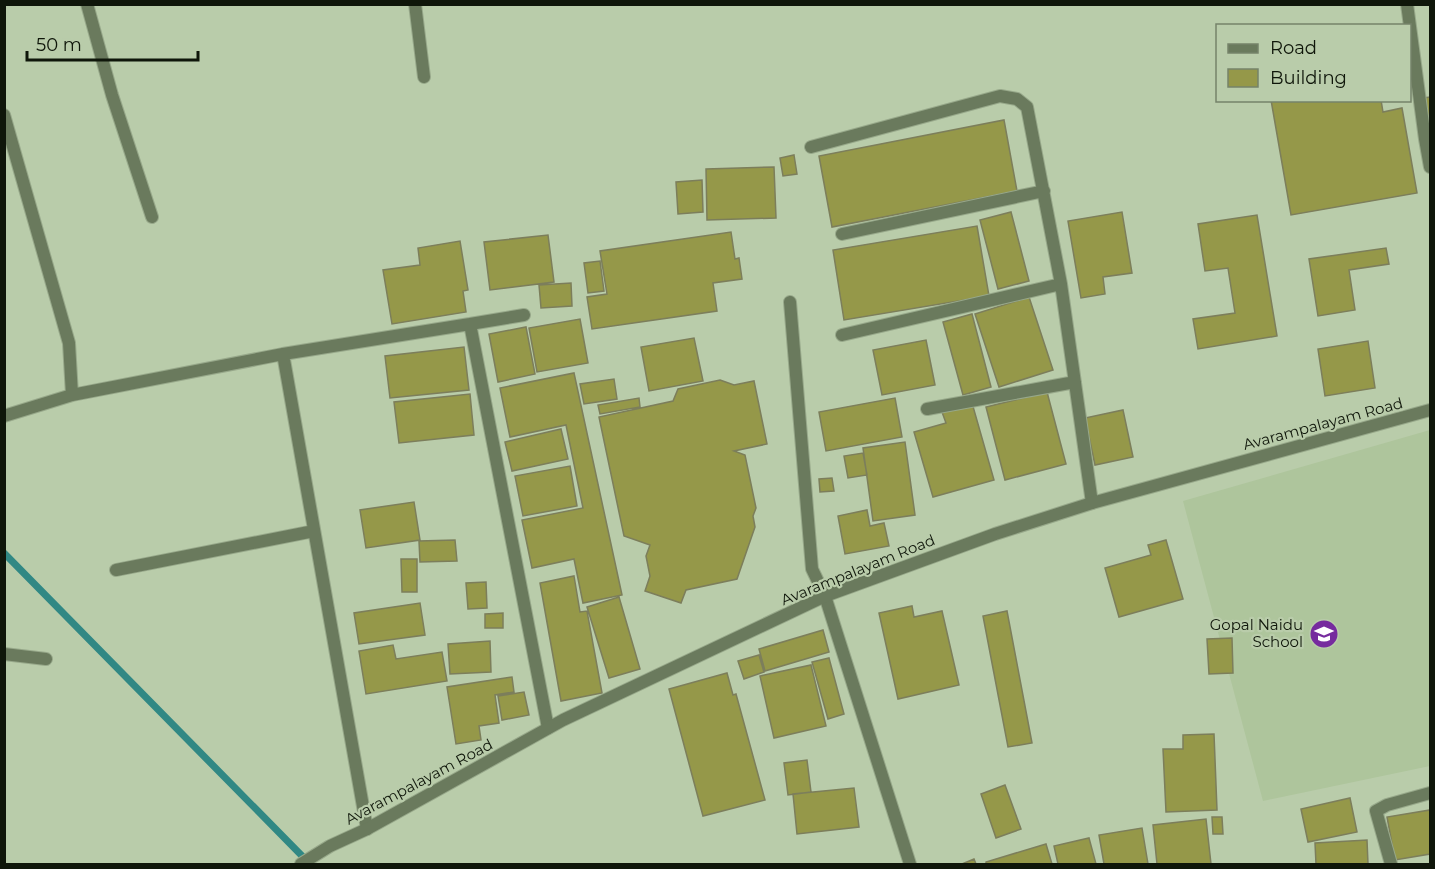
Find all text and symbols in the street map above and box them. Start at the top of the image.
scale bar [27,24,198,62]
legend [1216,24,1411,102]
text: 50 m [36,34,82,56]
text: Road [1270,37,1317,59]
text: Building [1270,67,1347,89]
street label: Avarampalayam Road [1241,393,1405,454]
street label: Avarampalayam Road [778,530,938,609]
place label: Gopal Naidu School [1210,615,1303,651]
school or university icon: Gopal Naidu School [1308,618,1340,650]
street label: Avarampalayam Road [342,735,496,829]

